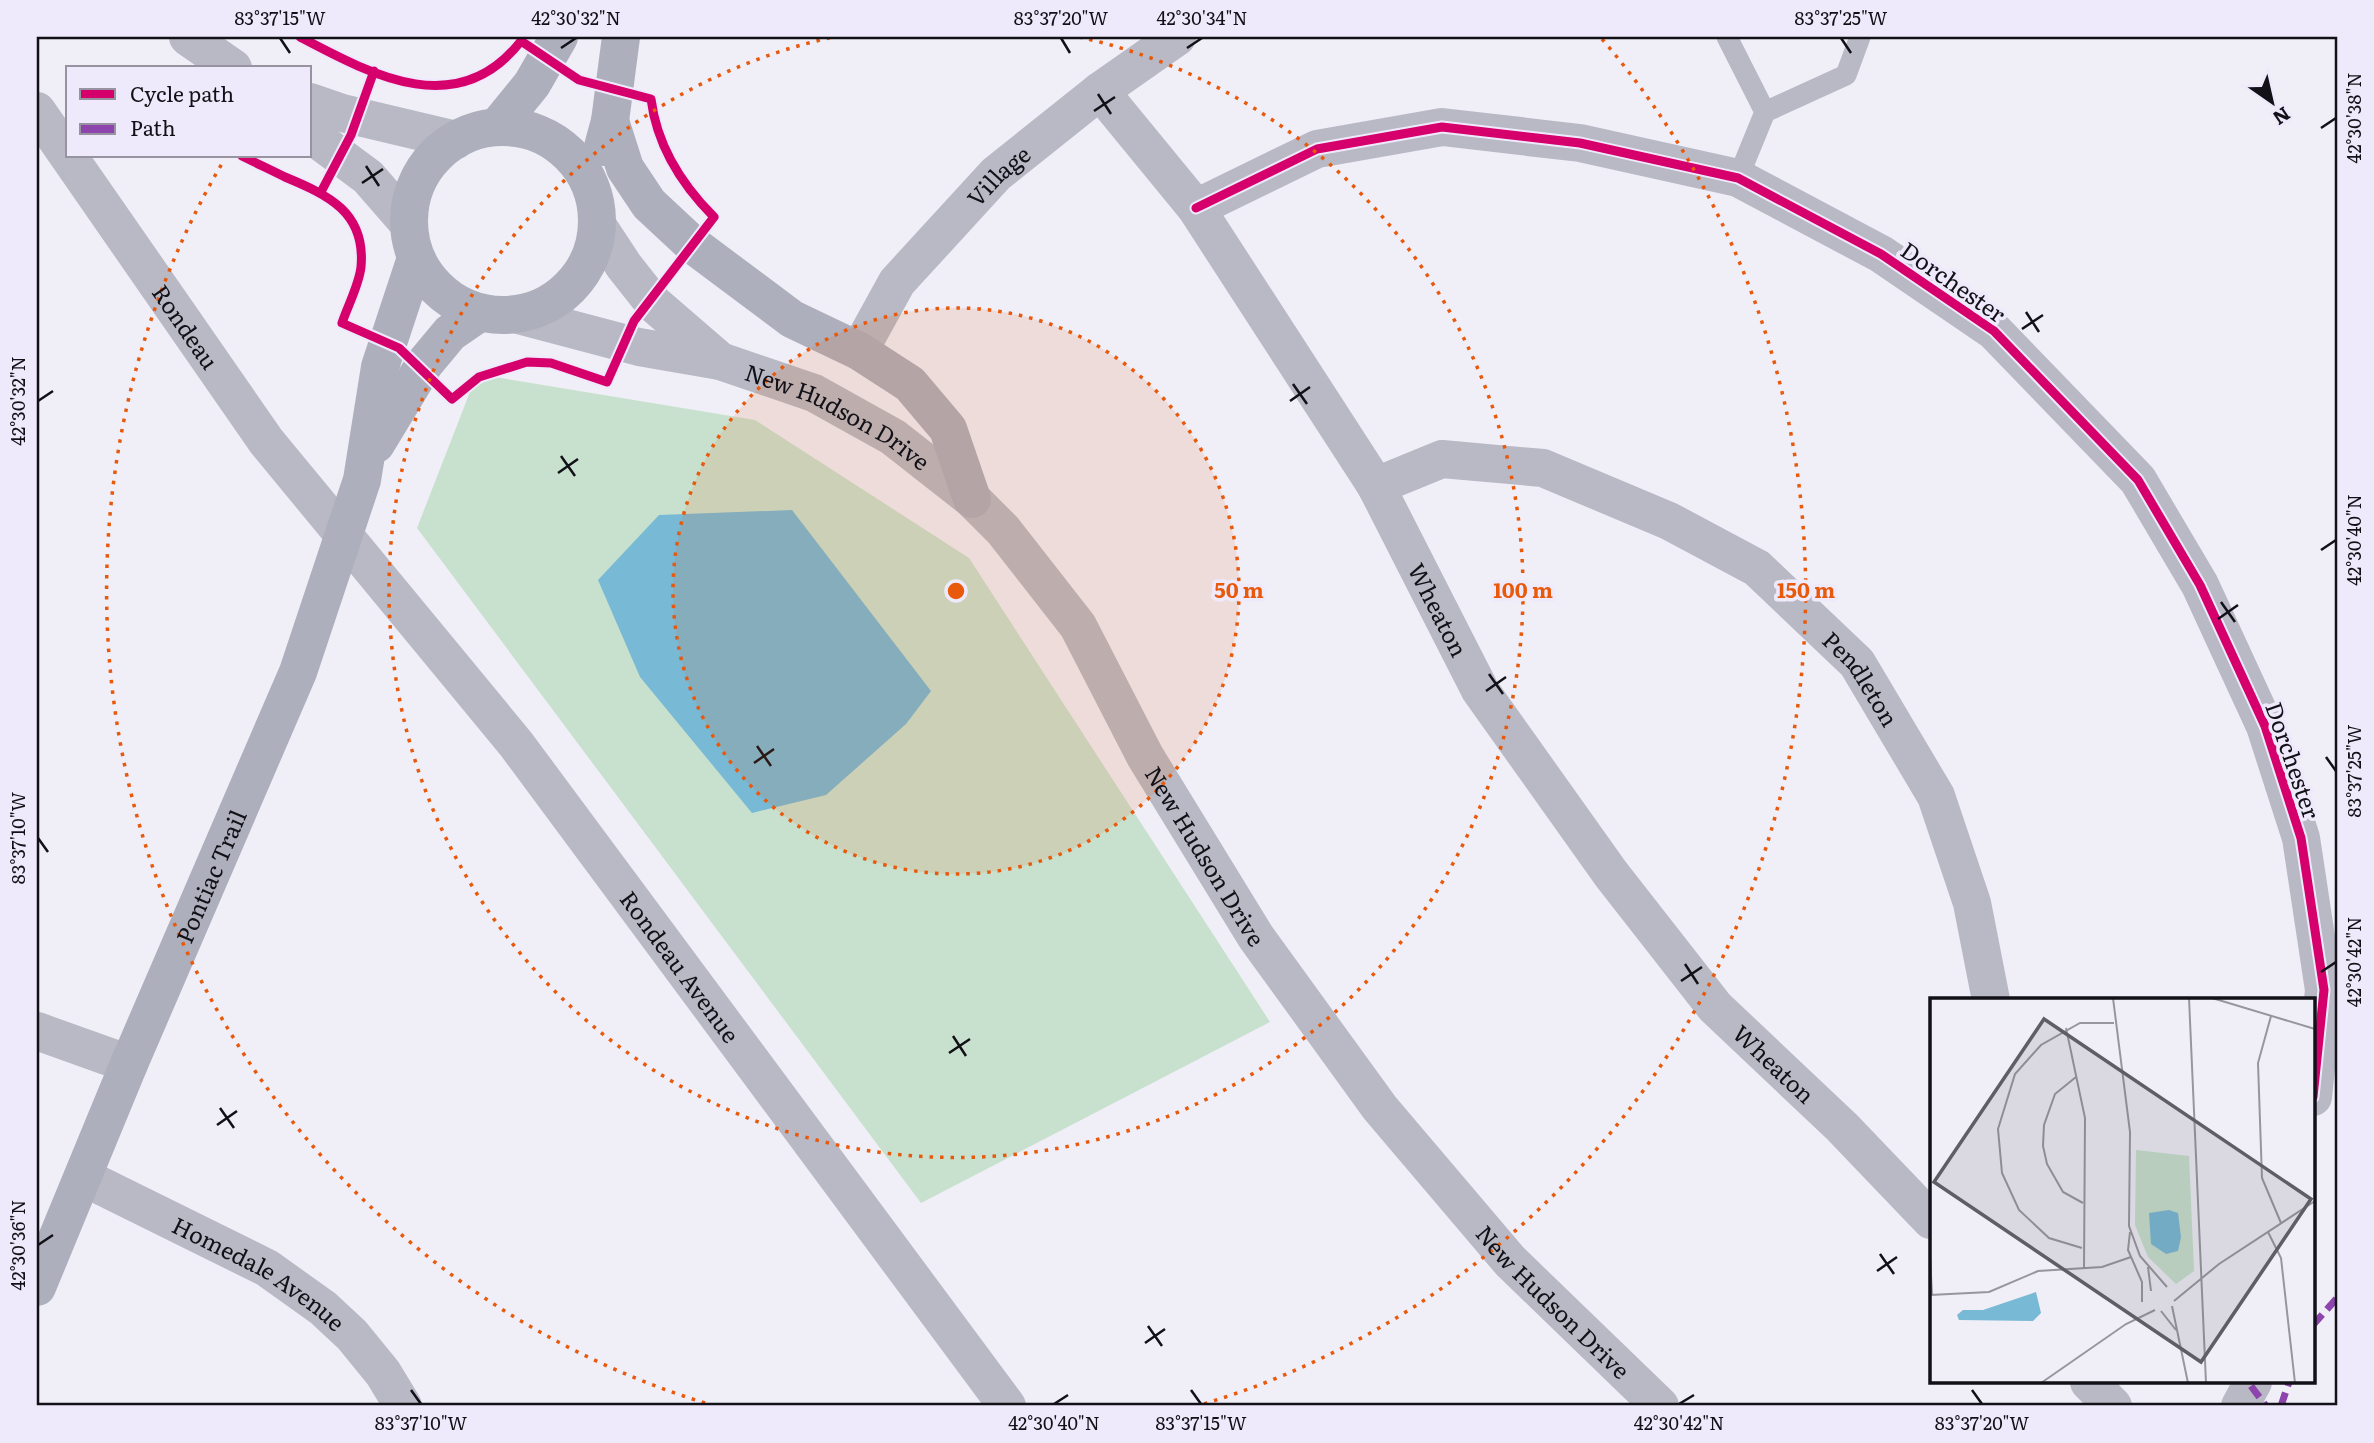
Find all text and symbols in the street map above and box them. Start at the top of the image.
text: 83°37'15"W [234,4,326,31]
text: 42°30'32"N [531,4,621,31]
text: 83°37'20"W [1014,4,1108,31]
text: 42°30'34"N [1157,4,1247,31]
text: 83°37'25"W [1794,4,1888,31]
legend [66,66,312,158]
north arrow [2238,66,2308,136]
text: 42°30'38"N [2340,72,2367,164]
text: Cycle path [130,77,234,108]
text: N [2268,101,2297,133]
text: Path [130,111,176,142]
street label: Village [958,136,1037,213]
street label: Dorchester [1895,232,2014,330]
street label: Rondeau [145,277,228,376]
street label: New Hudson Drive [741,354,938,477]
text: 42°30'32"N [4,356,31,446]
text: 42°30'40"N [2340,494,2367,586]
street label: Wheaton [1401,556,1477,662]
text: 50 m [1214,573,1264,604]
text: 100 m [1493,573,1553,604]
text: 150 m [1777,573,1835,604]
centre of rings [944,579,968,603]
street label: Pendleton [1816,623,1908,732]
street label: Dorchester [2258,697,2330,823]
text: 83°37'25"W [2340,724,2367,818]
street label: New Hudson Drive [1138,759,1274,953]
text: 83°37'10"W [4,791,31,884]
street label: Pontiac Trail [166,804,254,948]
street label: Rondeau Avenue [613,883,749,1049]
text: 42°30'42"N [2340,917,2367,1007]
inset map [1930,998,2314,1384]
street label: Wheaton [1726,1016,1823,1110]
text: 42°30'36"N [4,1200,31,1290]
street label: Homedale Avenue [167,1207,354,1338]
street label: New Hudson Drive [1469,1217,1638,1386]
text: 83°37'10"W [375,1409,468,1436]
text: 42°30'40"N [1008,1409,1100,1436]
text: 83°37'15"W [1155,1409,1247,1436]
text: 42°30'42"N [1634,1409,1724,1436]
text: 83°37'20"W [1935,1409,2029,1436]

